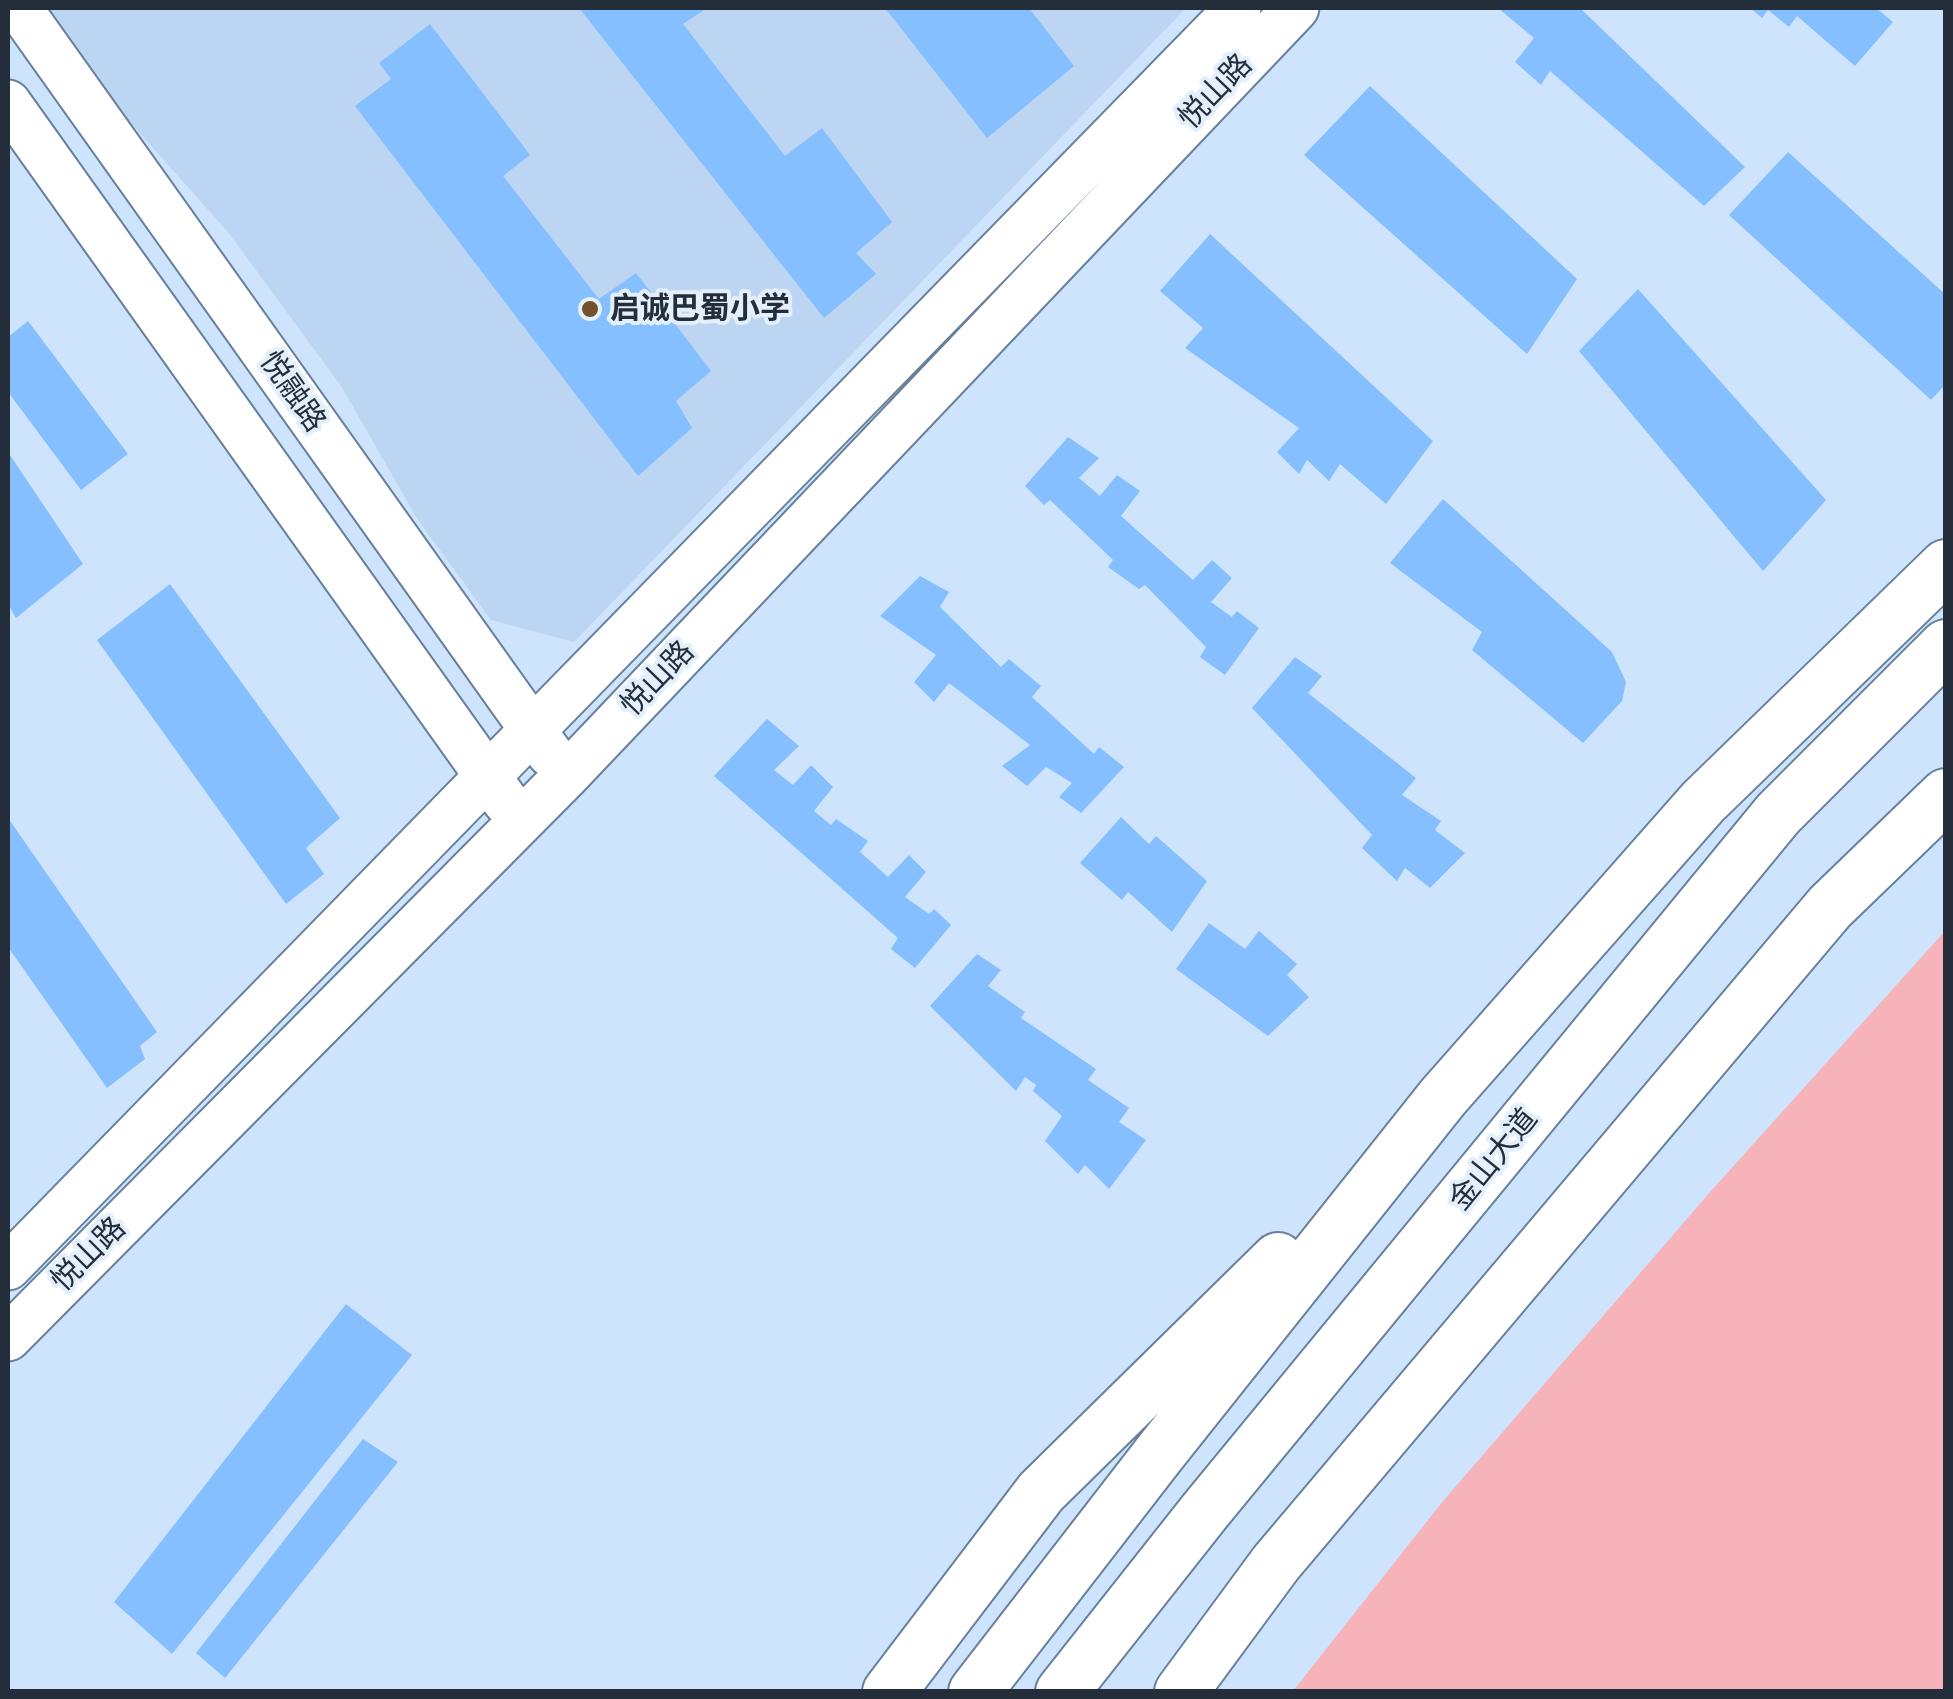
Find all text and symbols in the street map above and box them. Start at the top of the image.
street label: 悦山路 [1172,47,1260,137]
place label: 启诚巴蜀小学 [610,291,790,327]
marker: 启诚巴蜀小学 [579,298,601,320]
street label: 悦融路 [251,345,333,439]
street label: 悦山路 [614,634,702,724]
street label: 金山大道 [1442,1102,1546,1218]
street label: 悦山路 [44,1210,134,1300]

